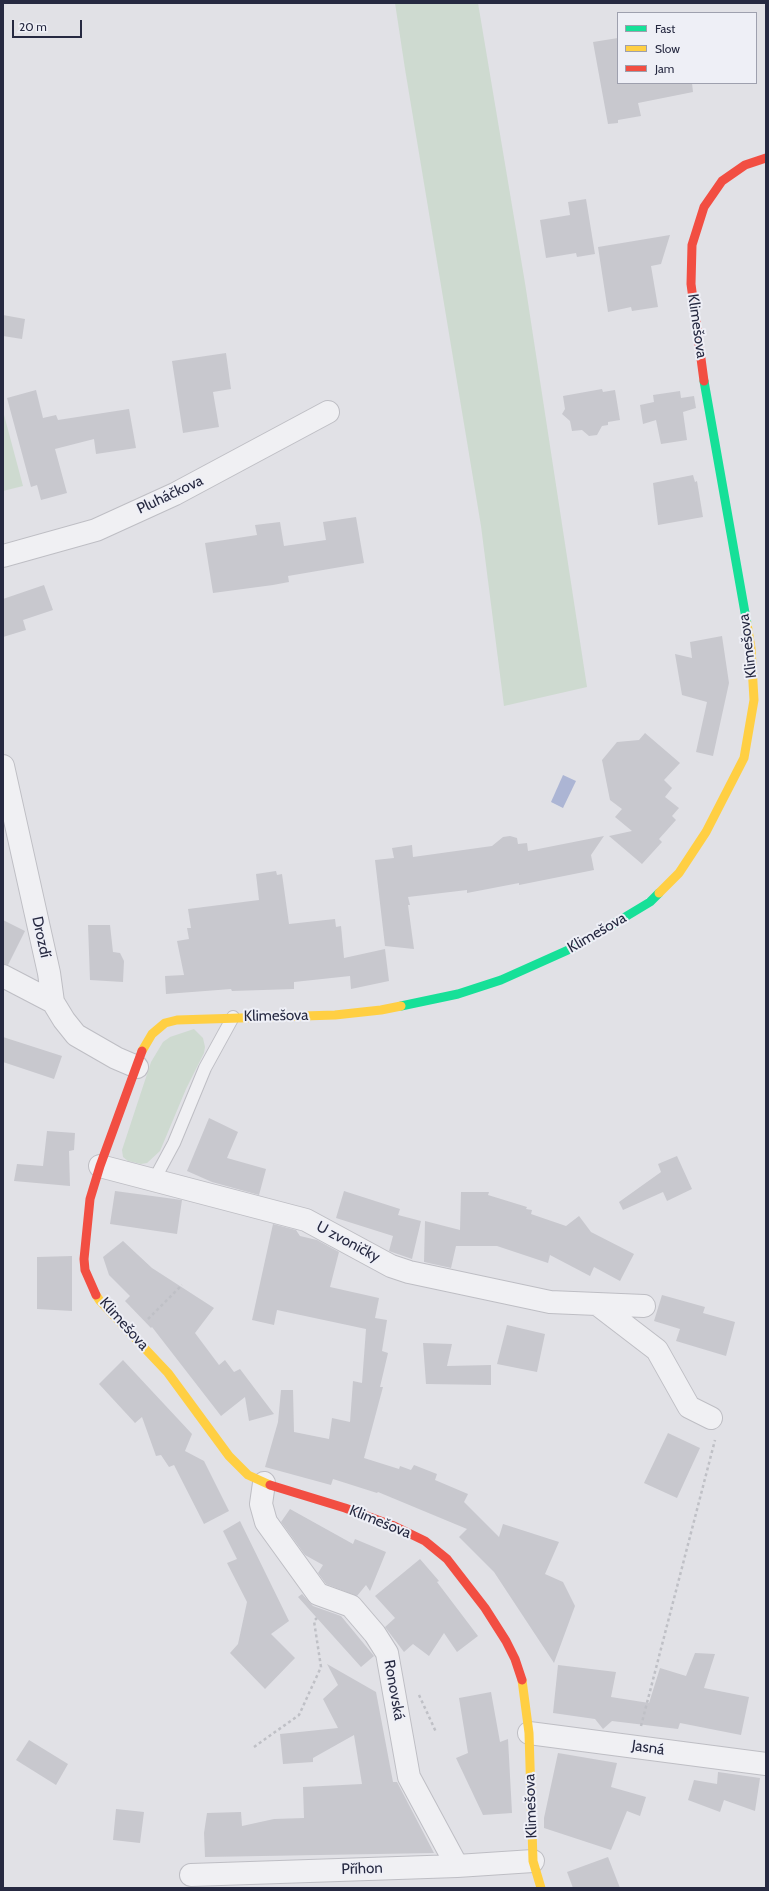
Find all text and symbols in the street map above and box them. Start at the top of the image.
scale bar [14,12,84,38]
legend [617,12,757,84]
text: 20 m [19,19,47,34]
text: Fast [655,21,675,36]
text: Slow [655,41,680,56]
text: Jam [655,61,674,76]
street label: Klimešova [684,293,710,359]
street label: Pluháčkova [134,472,206,518]
street label: Klimešova [735,613,761,679]
street label: Klimešova [564,909,630,957]
street label: Drozdí [28,915,54,959]
street label: Klimešova [243,1006,309,1026]
street label: U zvoničky [313,1218,383,1266]
street label: Klimešova [96,1294,152,1354]
street label: Klimešova [347,1502,413,1542]
street label: Ronovská [380,1658,408,1722]
street label: Jasná [631,1737,665,1759]
street label: Klimešova [521,1773,541,1839]
street label: Příhon [341,1859,383,1879]

